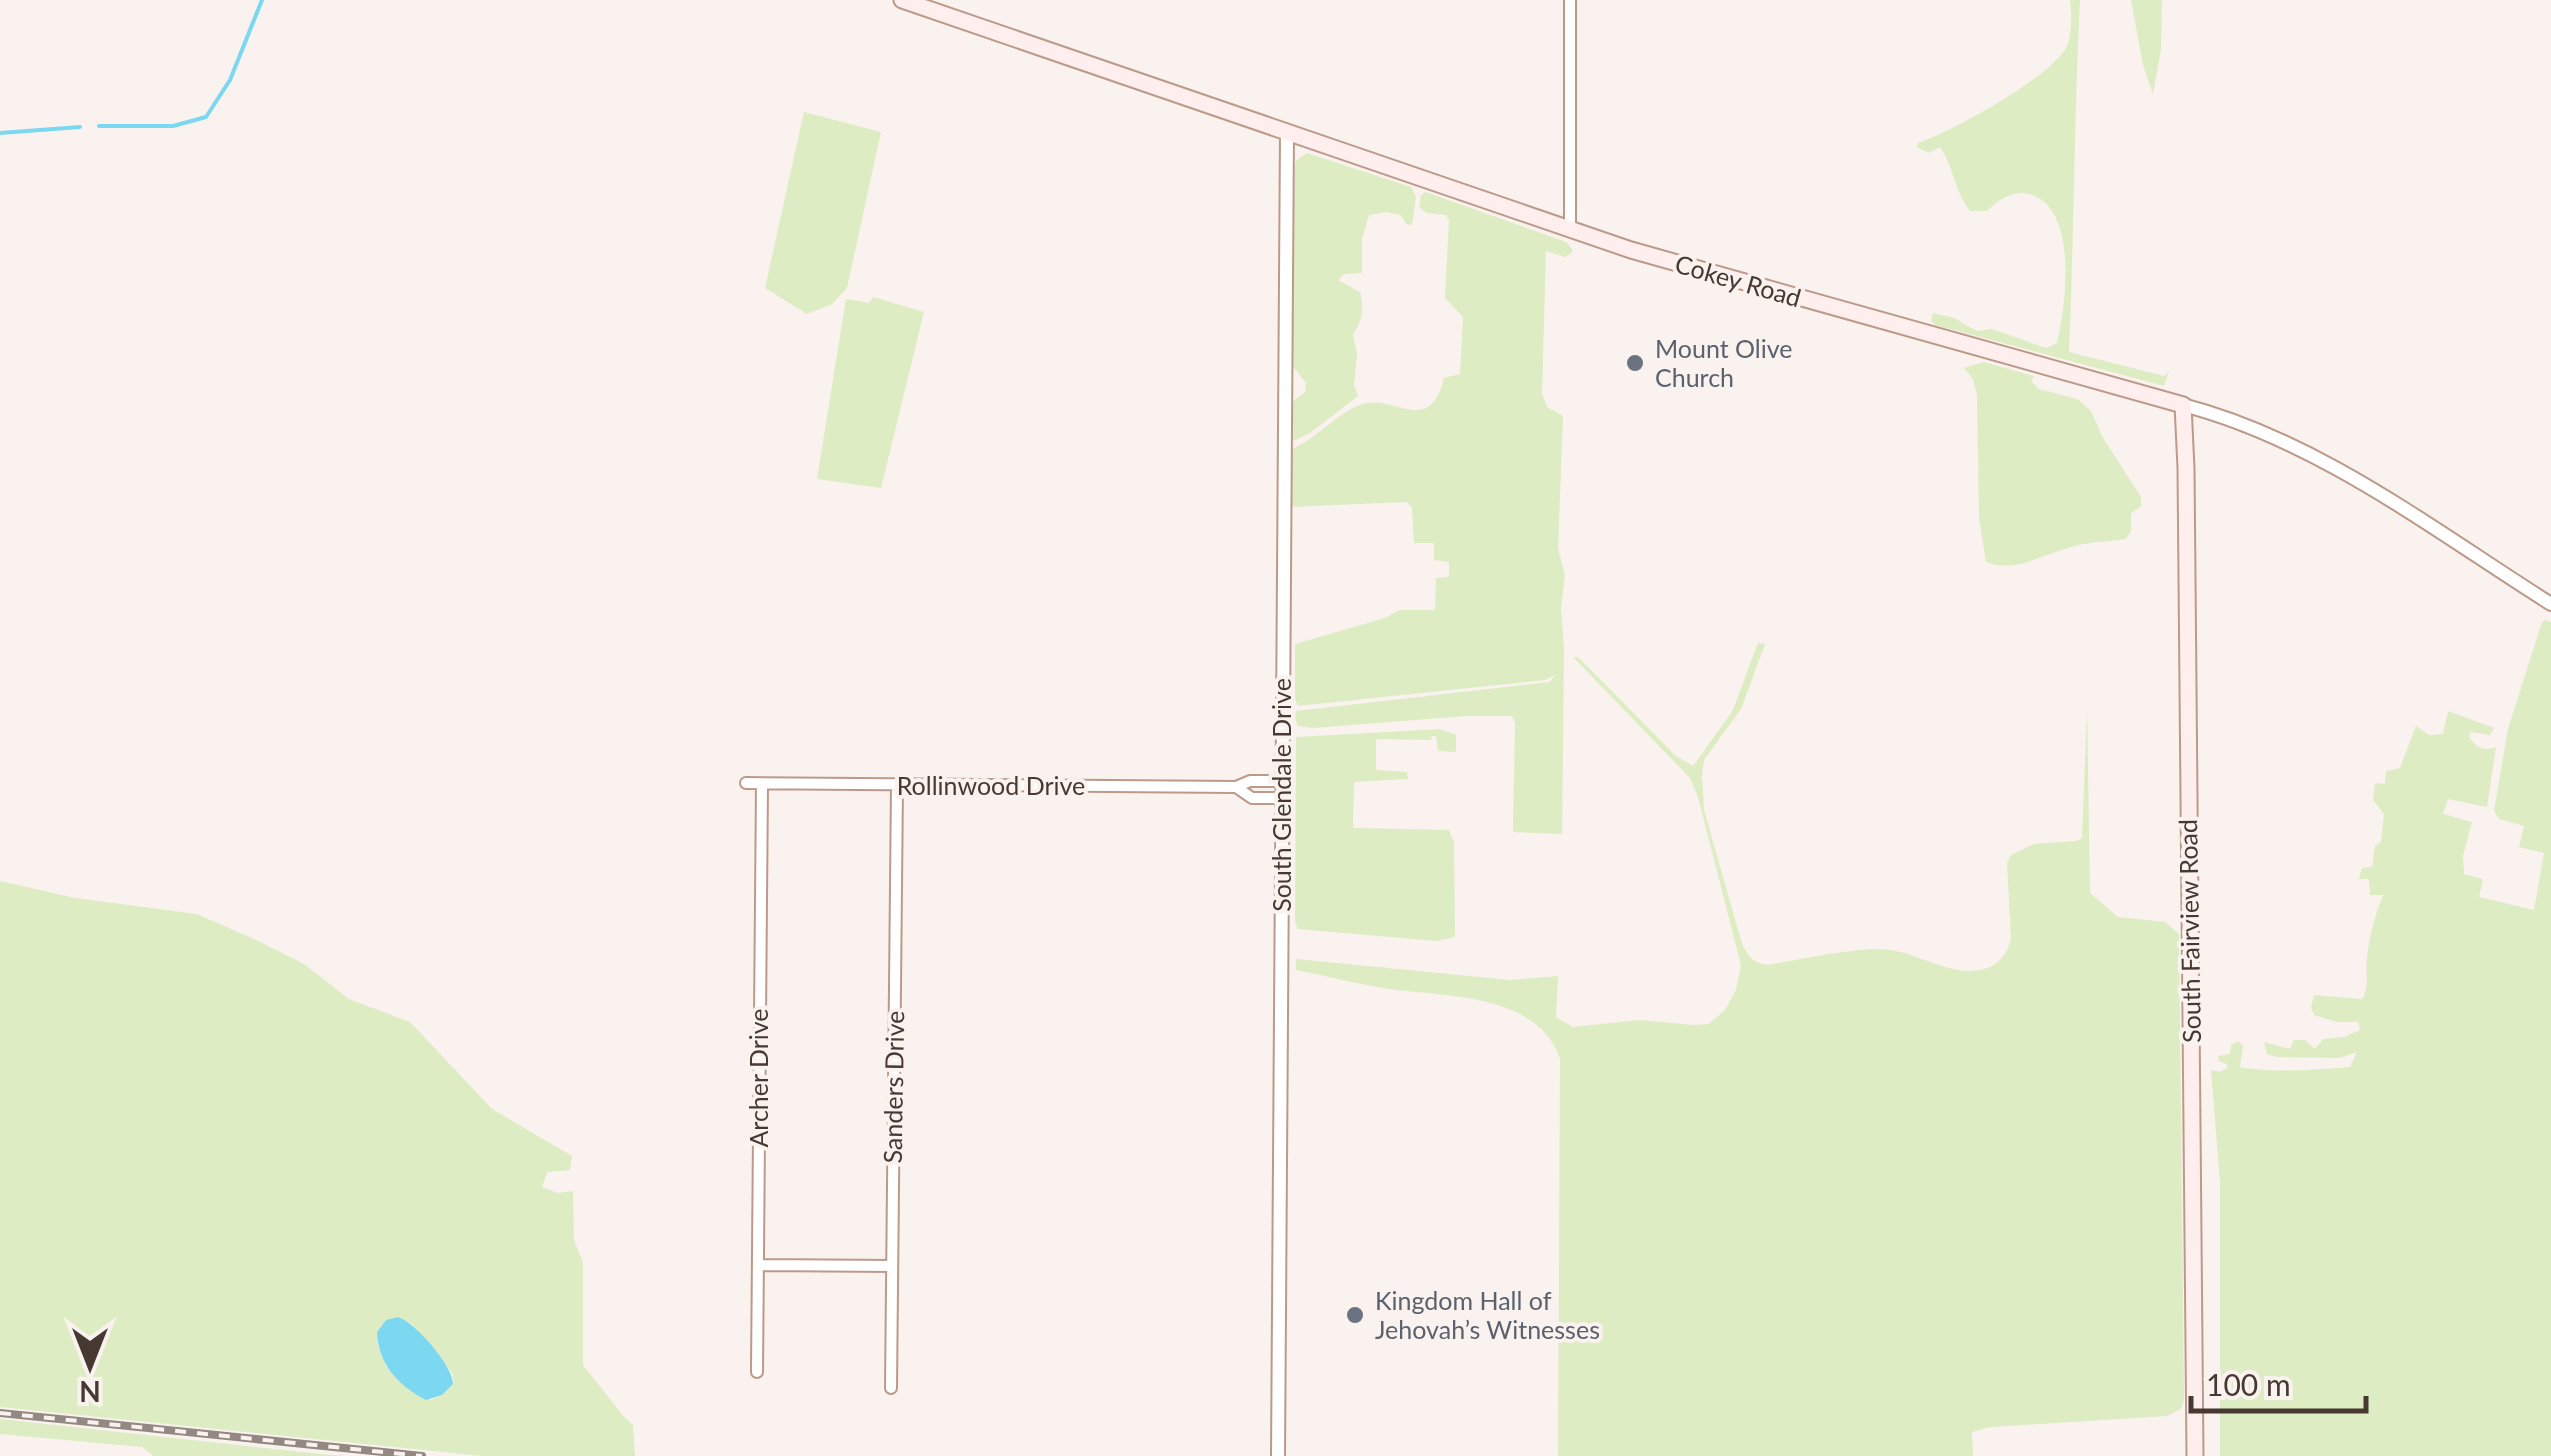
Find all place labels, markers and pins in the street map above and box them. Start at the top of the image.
place label: Mount Olive Church [1655,333,1793,392]
marker: Mount Olive Church [1624,352,1646,374]
place label: Kingdom Hall of Jehovah’s Witnesses [1375,1285,1600,1344]
marker: Kingdom Hall of Jehovah’s Witnesses [1344,1304,1366,1326]

